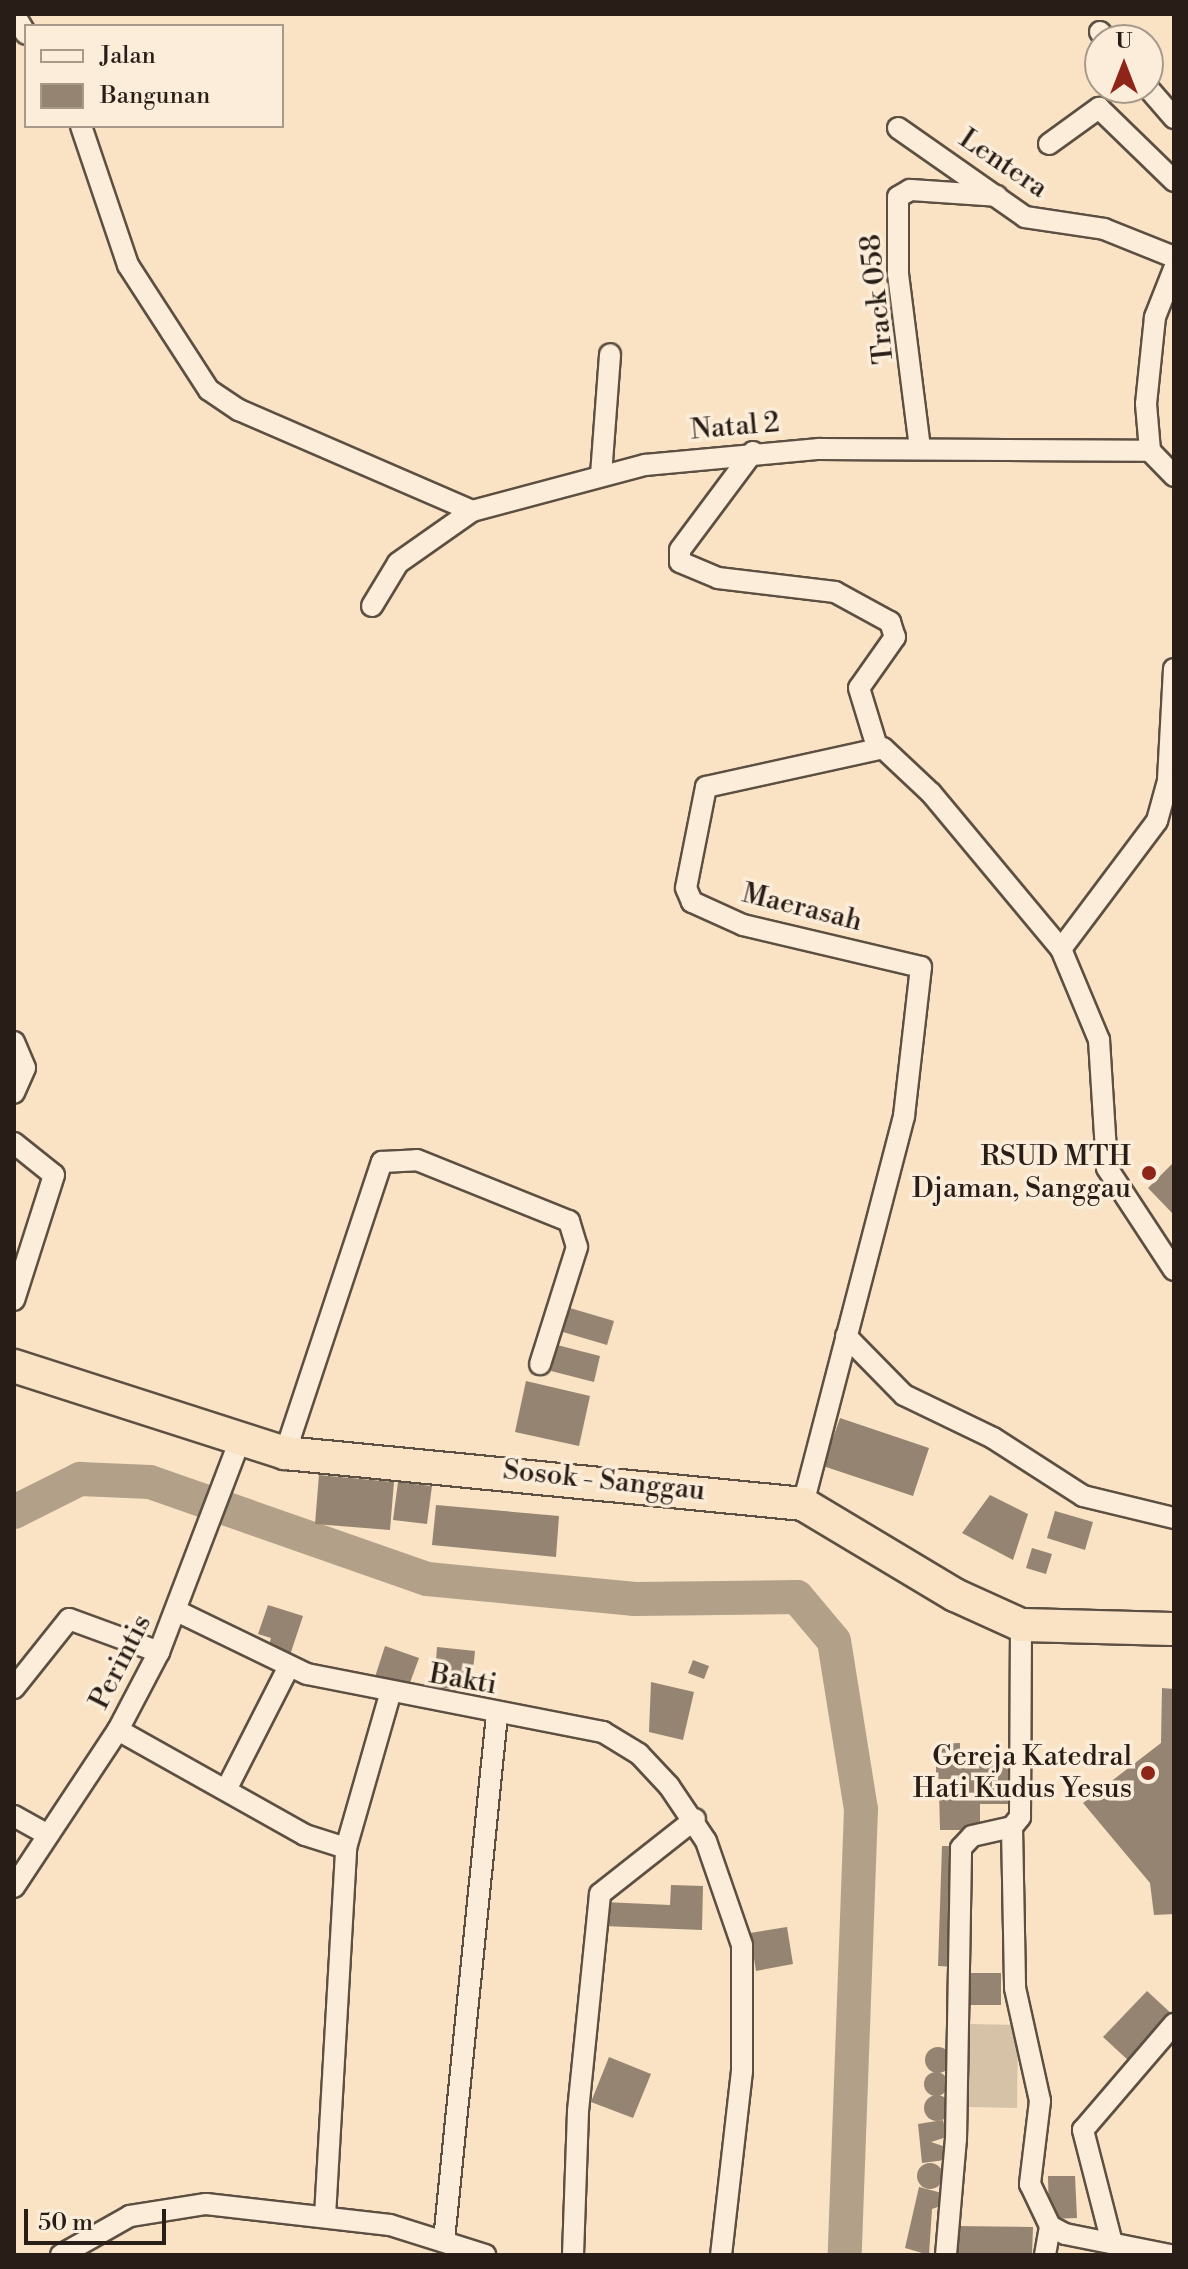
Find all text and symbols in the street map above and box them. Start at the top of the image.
legend [24,24,284,128]
north arrow [1084,24,1164,104]
text: U [1115,28,1133,55]
text: Jalan [100,41,156,71]
text: Bangunan [100,81,210,111]
street label: Lentera [952,122,1054,206]
street label: Track 058 [854,232,902,366]
street label: Natal 2 [689,406,781,448]
street label: Maerasah [739,877,865,939]
place label: RSUD MTH Djaman, Sanggau [912,1140,1131,1206]
marker: RSUD MTH Djaman, Sanggau [1138,1162,1160,1184]
street label: Sosok - Sanggau [501,1454,707,1508]
street label: Perintis [83,1609,159,1715]
street label: Bakti [427,1658,499,1702]
place label: Gereja Katedral Hati Kudus Yesus [913,1740,1132,1806]
marker: Gereja Katedral Hati Kudus Yesus [1139,1764,1157,1782]
scale bar [28,2193,170,2243]
text: 50 m [38,2208,93,2238]

